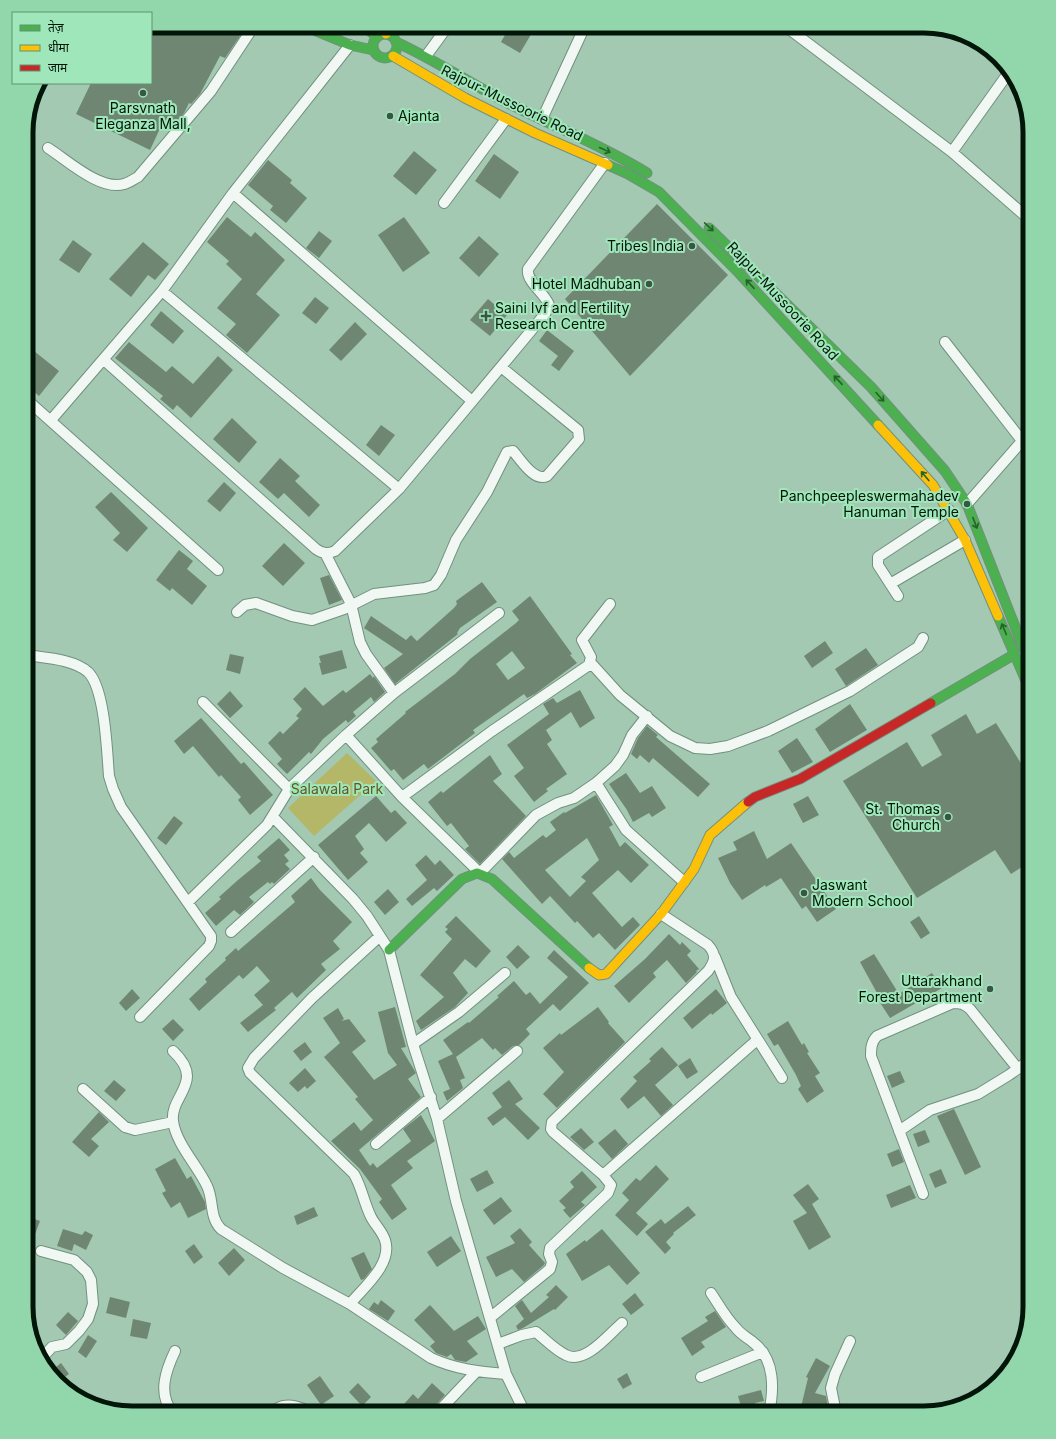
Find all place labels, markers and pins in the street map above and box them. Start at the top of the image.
marker: Parsvnath Eleganza Mall, [138,88,148,98]
place label: Parsvnath Eleganza Mall, [95,99,191,132]
place label: Ajanta [398,107,440,124]
marker: Ajanta [385,111,395,121]
place label: Tribes India [607,237,684,254]
marker: Tribes India [687,241,697,251]
place label: Hotel Madhuban [532,275,641,292]
marker: Hotel Madhuban [644,279,654,289]
place label: Saini Ivf and Fertility Research Centre [495,299,629,332]
marker: Saini Ivf and Fertility Research Centre [480,310,492,322]
place label: Panchpeepleswermahadev Hanuman Temple [780,487,959,520]
marker: Panchpeepleswermahadev Hanuman Temple [962,499,972,509]
place label: St. Thomas Church [865,800,940,833]
marker: St. Thomas Church [943,812,953,822]
place label: Jaswant Modern School [812,876,913,909]
marker: Jaswant Modern School [799,888,809,898]
place label: Uttarakhand Forest Department [859,972,982,1005]
marker: Uttarakhand Forest Department [985,984,995,994]

